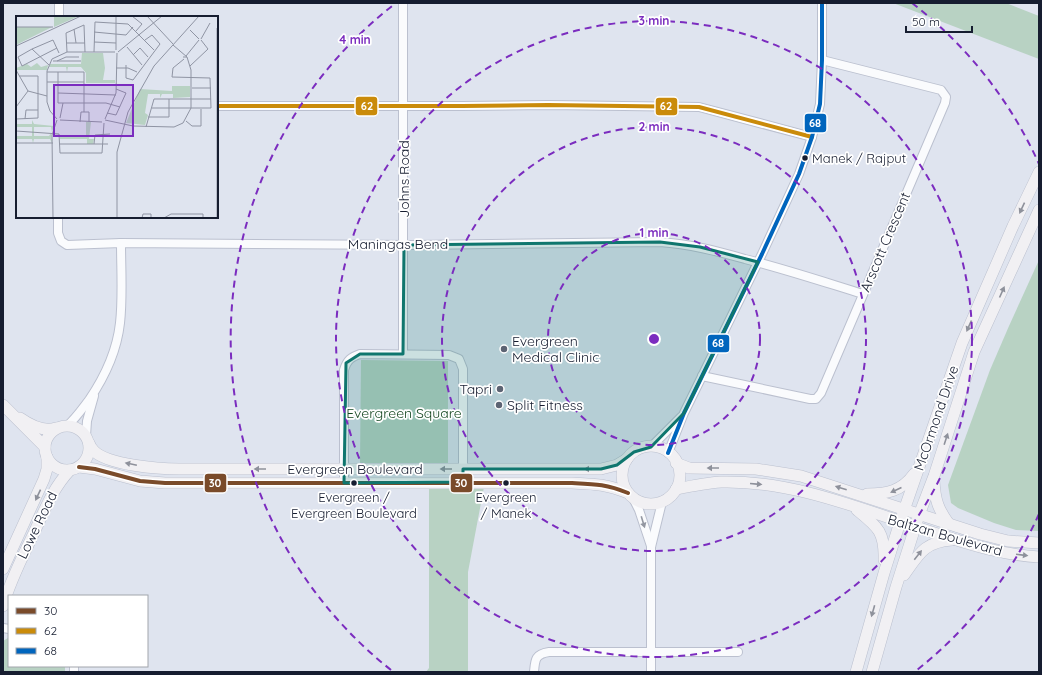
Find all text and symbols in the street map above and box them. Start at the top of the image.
scale bar [906,8,972,34]
text: 3 min [639,13,669,28]
text: 50 m [912,14,940,29]
inset map [16,16,218,218]
text: 4 min [339,32,371,47]
line badge: 62 [355,96,378,116]
line badge: 62 [655,97,678,116]
text: 62 [361,99,373,113]
text: 62 [660,99,672,113]
line badge: 68 [804,113,827,133]
text: 68 [809,116,821,130]
text: 2 min [638,119,670,134]
street label: Johns Road [395,140,413,218]
place label: Manek / Rajput [812,150,906,166]
marker: Manek / Rajput [800,153,810,163]
street label: Arscott Crescent [856,189,914,295]
one-way arrow [1019,202,1025,213]
text: 1 min [639,225,669,240]
street label: Maningas Bend [348,235,448,253]
one-way arrow [999,286,1005,297]
one-way arrow [966,321,972,333]
place label: Evergreen Medical Clinic [512,332,599,366]
centre of rings [647,332,661,346]
line badge: 68 [707,334,730,353]
text: 68 [712,336,724,350]
marker: Evergreen Medical Clinic [499,344,509,354]
street label: McOrmond Drive [910,363,962,473]
place label: Tapri [460,380,492,398]
marker: Tapri [495,384,505,394]
place label: Split Fitness [507,396,583,414]
marker: Split Fitness [494,400,504,410]
park label: Evergreen Square [346,404,462,422]
one-way arrow [943,433,949,445]
street label: Evergreen Boulevard [287,460,423,478]
one-way arrow [125,461,137,467]
one-way arrow [706,465,719,471]
one-way arrow [254,466,266,473]
one-way arrow [439,466,452,472]
one-way arrow [583,466,596,472]
line badge: 30 [204,473,227,493]
line badge: 30 [450,473,473,493]
text: 30 [209,476,222,490]
text: 30 [455,476,468,490]
marker: Evergreen / Evergreen Boulevard [349,478,359,488]
marker: Evergreen / Manek [501,478,511,488]
one-way arrow [750,481,762,487]
one-way arrow [834,485,846,491]
one-way arrow [890,487,901,493]
street label: Lowe Road [13,488,61,562]
one-way arrow [35,489,41,500]
place label: Evergreen / Evergreen Boulevard [291,489,417,521]
place label: Evergreen / Manek [475,489,537,521]
street label: Baltzan Boulevard [886,510,1004,560]
one-way arrow [640,516,646,528]
one-way arrow [914,550,923,561]
one-way arrow [1016,552,1028,558]
legend [8,595,148,667]
text: 30 [44,603,57,618]
one-way arrow [870,605,876,617]
text: 62 [44,623,57,638]
text: 68 [44,643,57,658]

